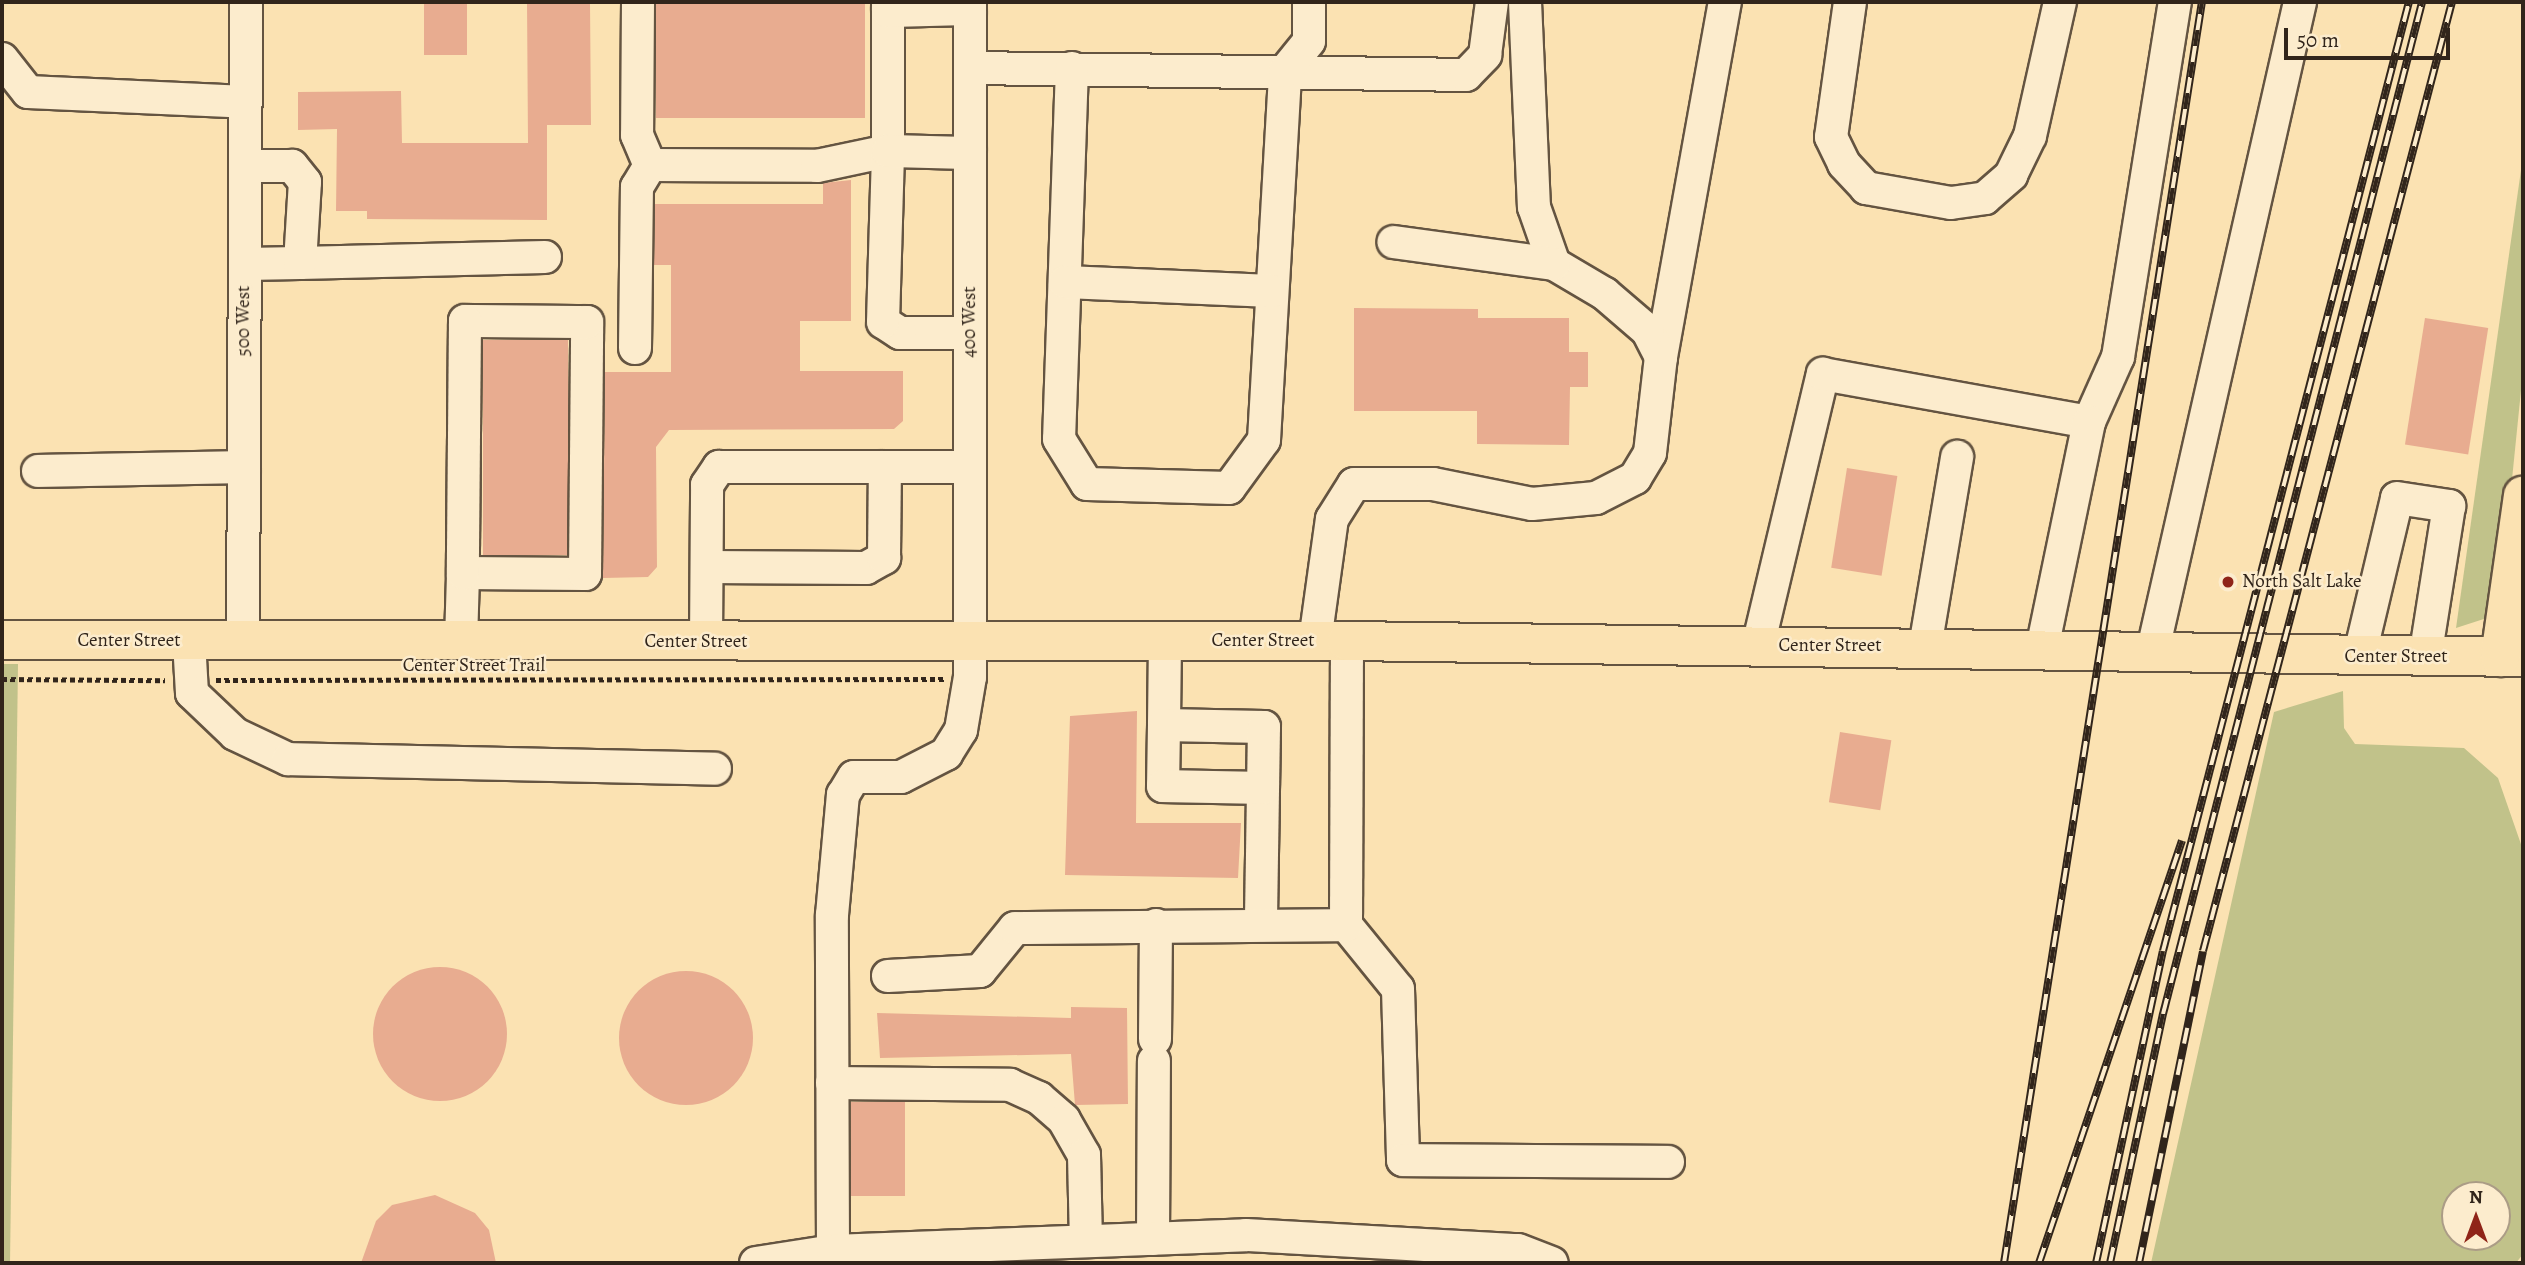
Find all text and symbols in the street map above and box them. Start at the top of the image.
scale bar [2287,14,2453,58]
text: 50 m [2297,26,2339,54]
street label: 500 West [233,286,255,356]
street label: 400 West [959,286,981,358]
place label: North Salt Lake [2242,571,2361,593]
marker: North Salt Lake [2220,574,2236,590]
street label: Center Street [78,630,180,652]
street label: Center Street [1212,630,1314,652]
street label: Center Street [645,631,747,653]
street label: Center Street [1779,635,1881,657]
street label: Center Street [2345,646,2447,668]
street label: Center Street Trail [403,655,545,677]
north arrow [2441,1181,2511,1251]
text: N [2469,1184,2483,1210]

